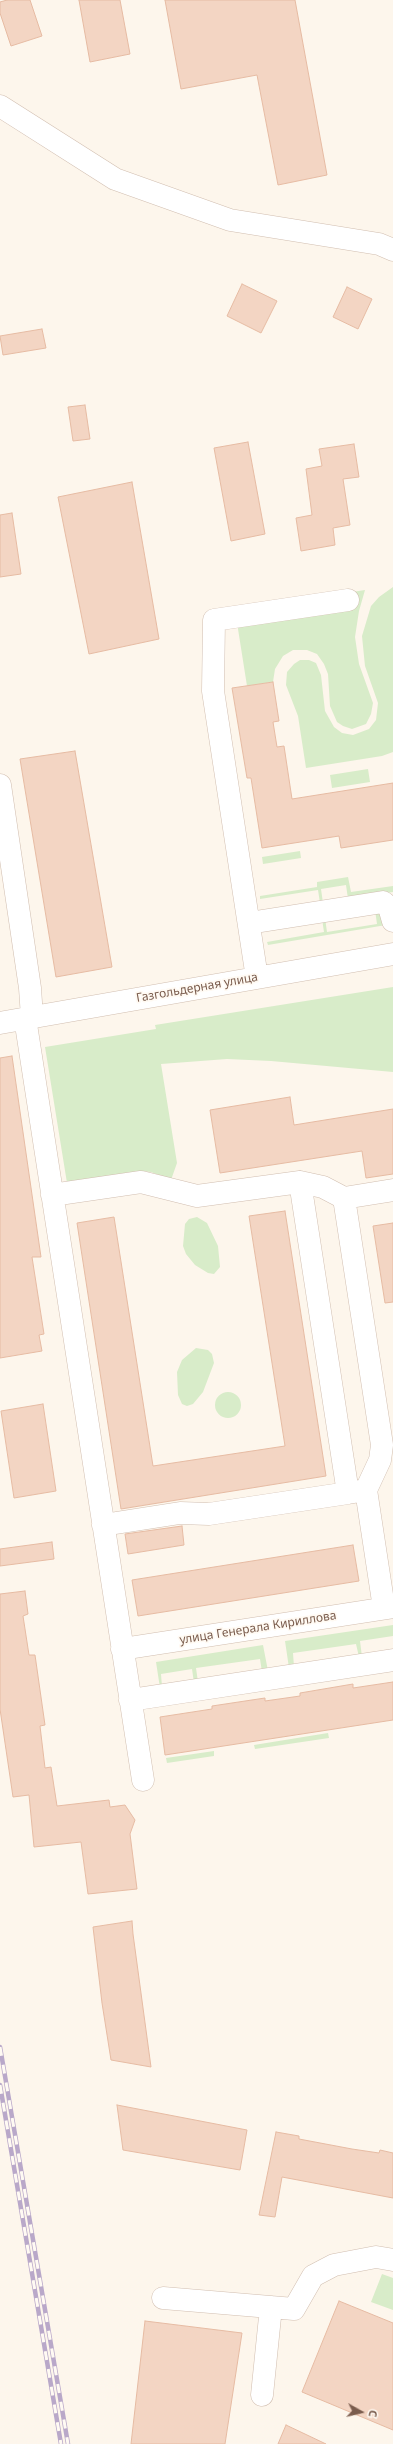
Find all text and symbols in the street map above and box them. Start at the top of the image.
street label: Газгольдерная улица [135,970,259,1006]
street label: улица Генерала Кириллова [179,1608,337,1648]
north arrow [341,2392,381,2432]
text: С [365,2409,381,2418]

